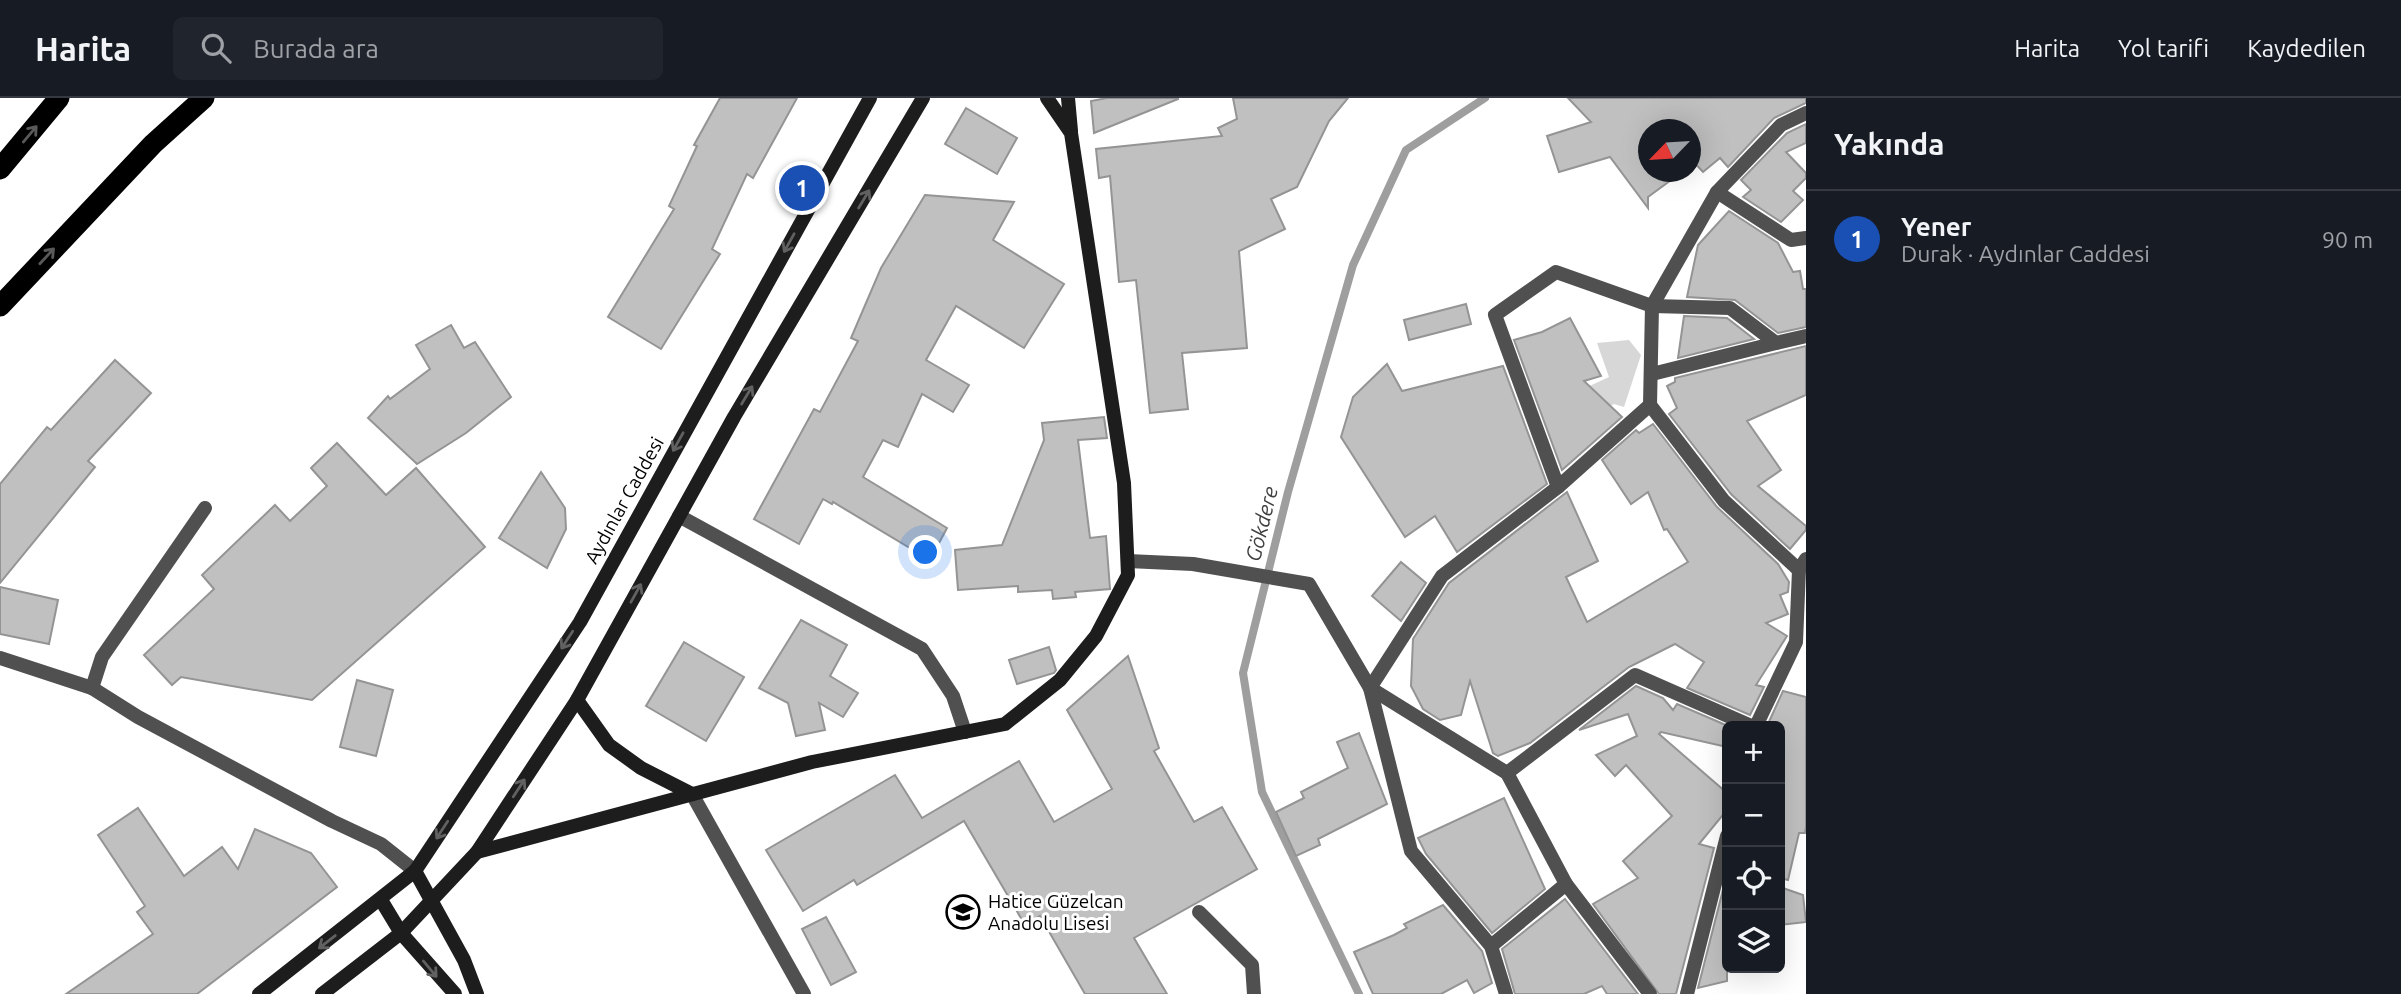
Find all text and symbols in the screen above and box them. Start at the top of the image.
search box [173,17,663,80]
icon: search [197,29,235,67]
text: Harita [35,30,131,67]
text: Burada ara [253,34,379,63]
text: Harita [2014,35,2080,62]
text: Yol tarifi [2118,35,2209,62]
text: Kaydedilen [2247,35,2366,62]
north arrow [1638,119,1701,182]
one-way arrow [22,125,37,143]
text: Yakında [1834,127,1945,161]
pin: 1 [779,162,825,214]
one-way arrow [857,190,871,210]
text: Yener [1901,212,1972,241]
text: 1 [1851,227,1863,252]
text: 90 m [2322,227,2373,252]
one-way arrow [782,232,795,253]
text: Durak · Aydınlar Caddesi [1901,241,2150,266]
one-way arrow [39,247,55,265]
one-way arrow [741,385,755,405]
one-way arrow [671,431,684,452]
street label: Aydınlar Caddesi [580,433,668,567]
water label: Gökdere [1240,483,1282,564]
your location [908,535,942,569]
one-way arrow [629,584,643,604]
one-way arrow [560,630,574,650]
map controls [1722,721,1785,973]
button: + [1722,721,1785,784]
one-way arrow [512,779,526,799]
button: − [1722,784,1785,847]
one-way arrow [435,820,449,839]
button: locate [1722,847,1785,910]
place label: Hatice Güzelcan Anadolu Lisesi [988,890,1124,934]
school or university icon: Hatice Güzelcan Anadolu Lisesi [944,893,982,931]
button: layers [1722,910,1785,973]
one-way arrow [318,934,337,949]
one-way arrow [422,959,438,977]

